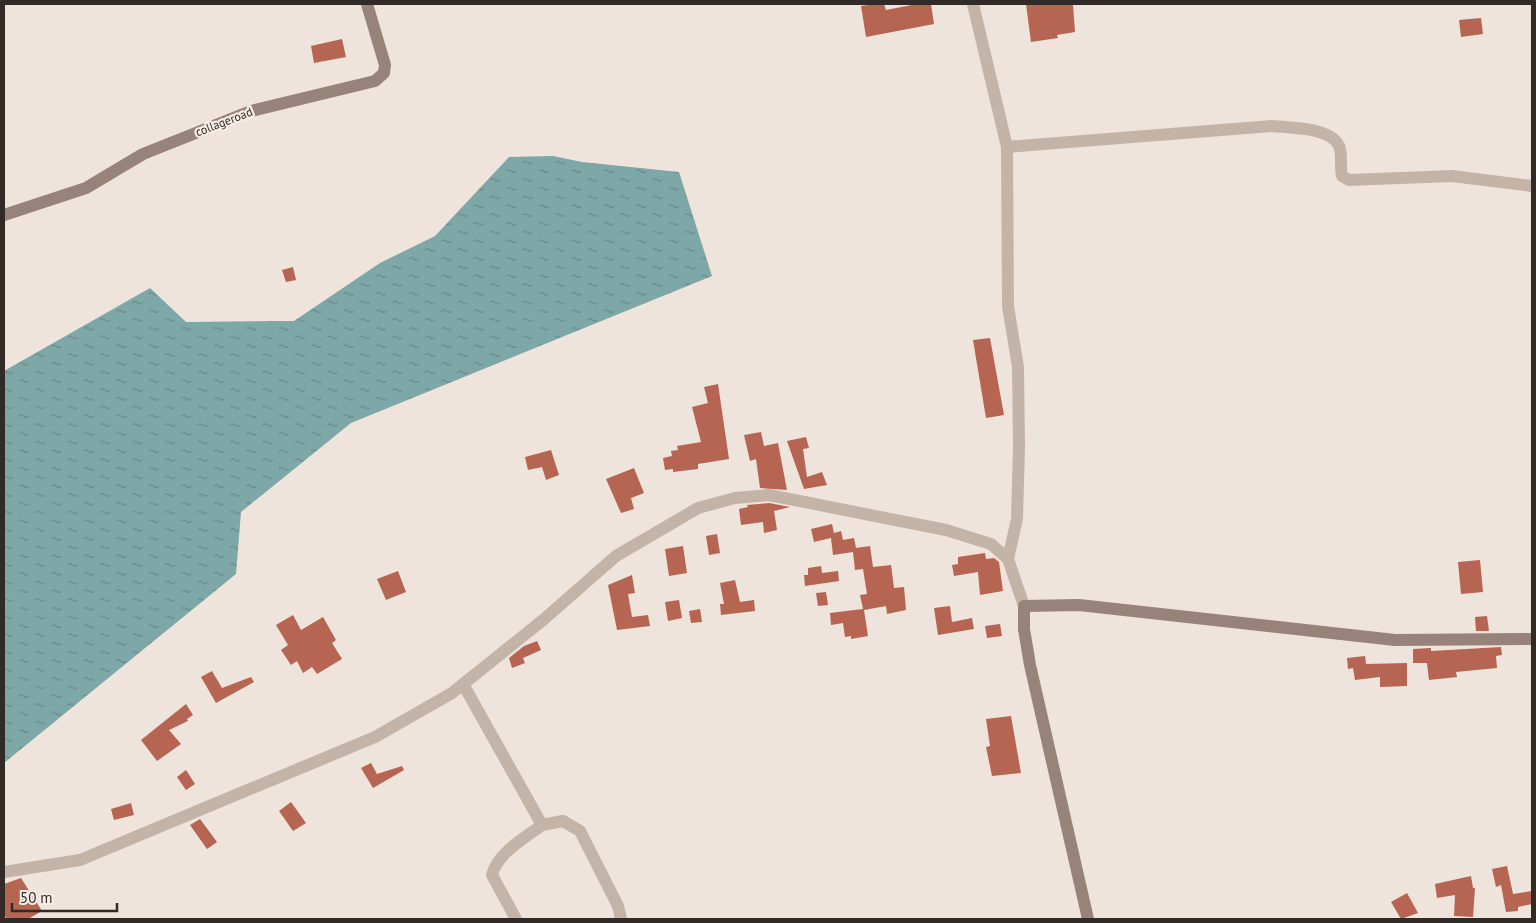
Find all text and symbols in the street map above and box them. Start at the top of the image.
street label: collageroad [193,104,255,139]
scale bar [12,880,118,912]
text: 50 m [20,888,53,907]

